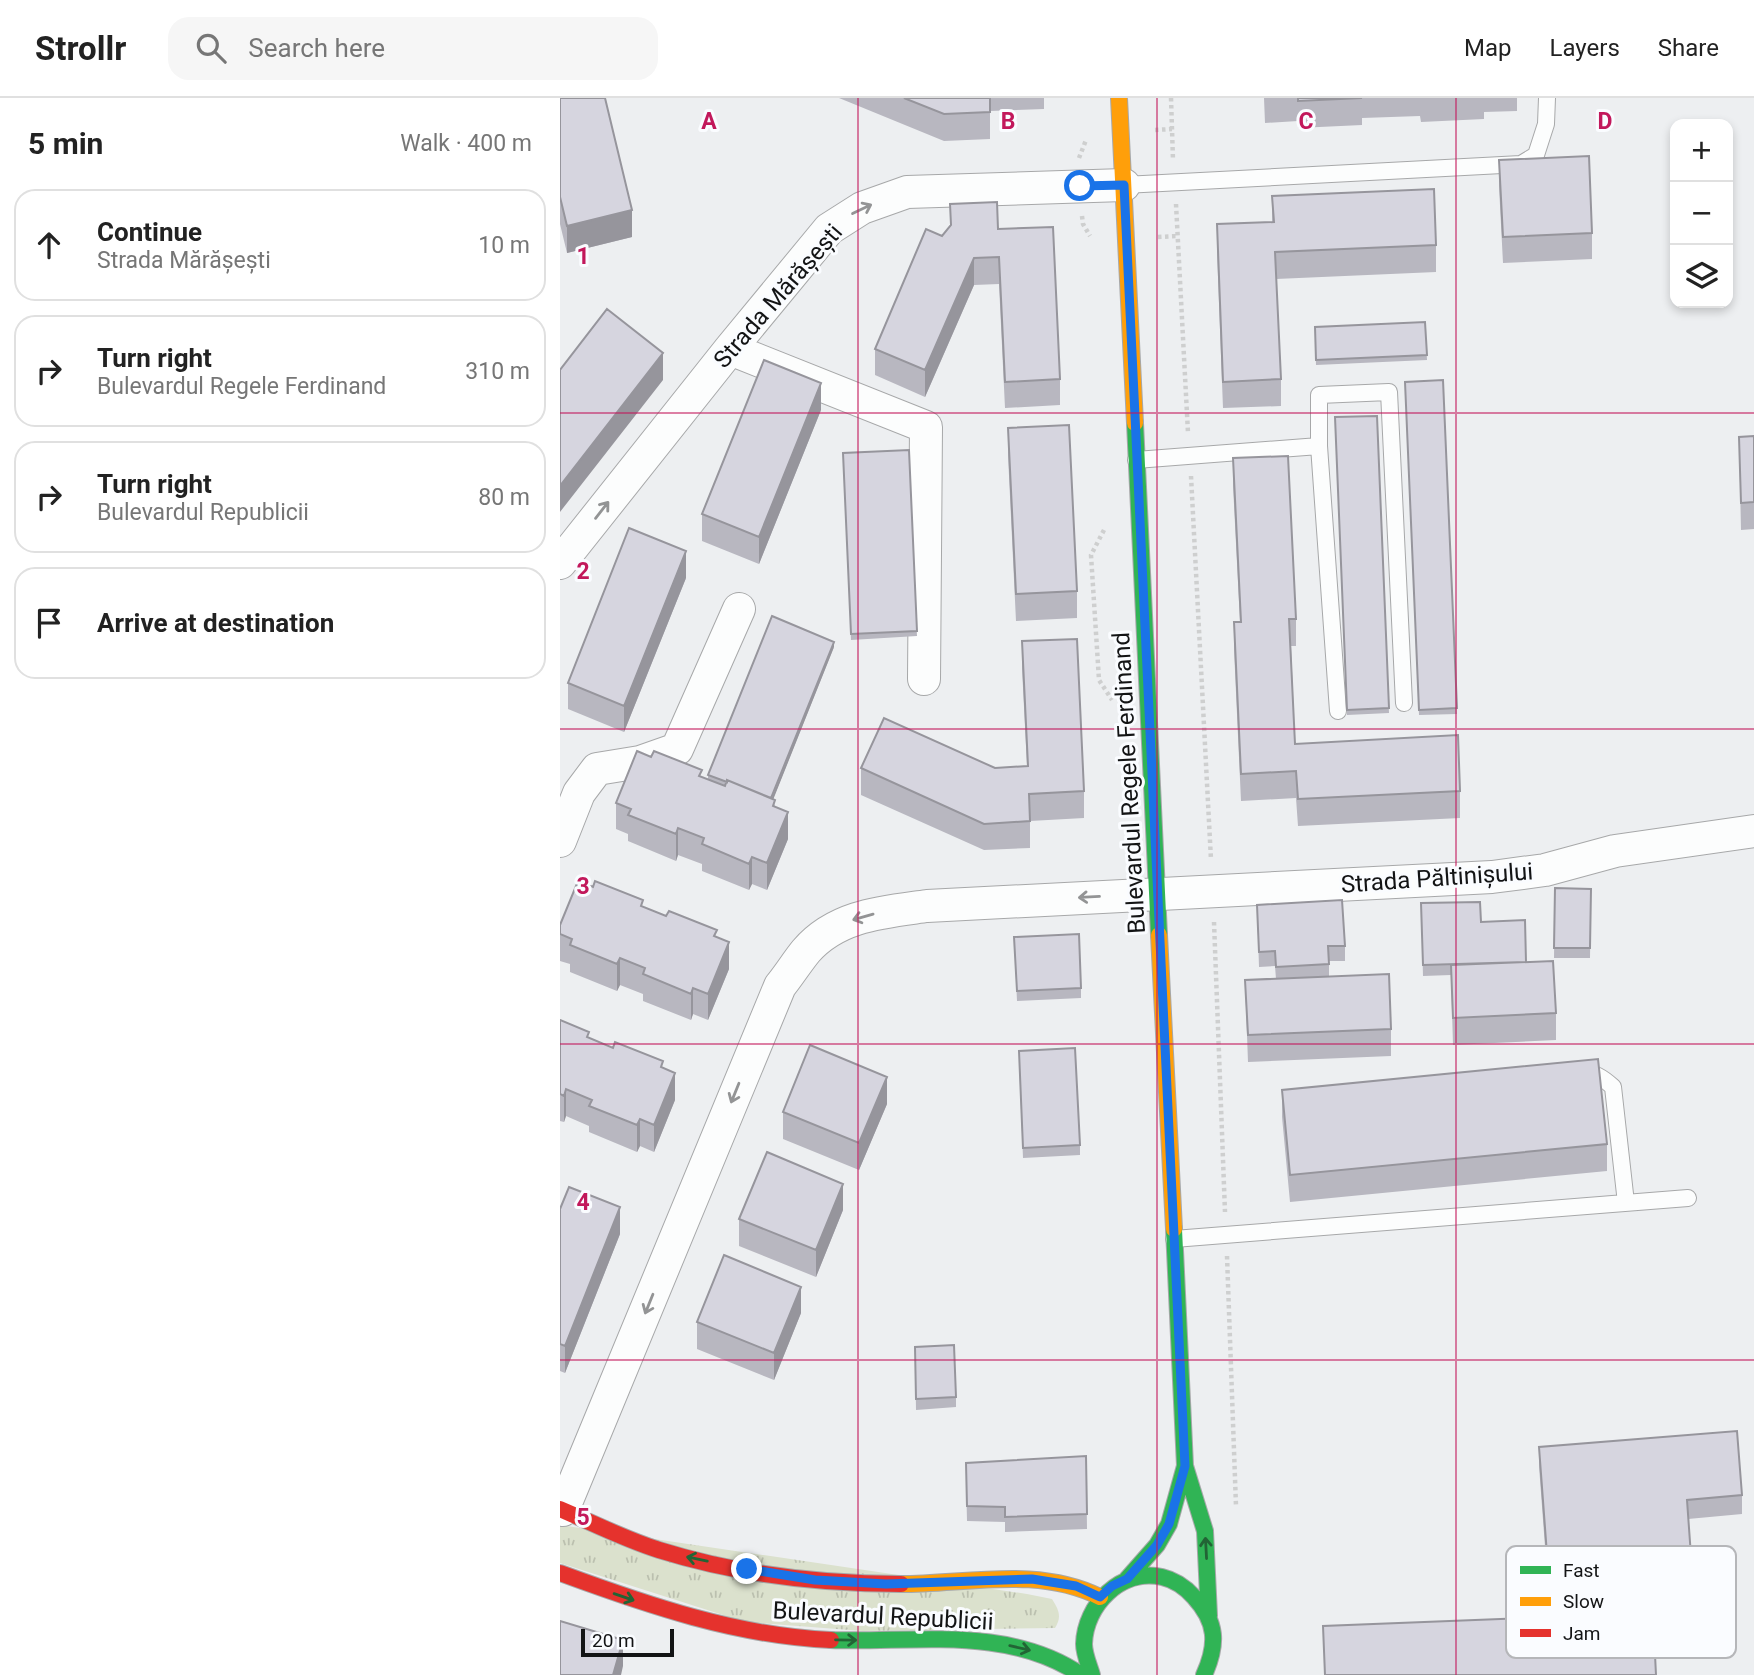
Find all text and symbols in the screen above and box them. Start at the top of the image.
search box [168,17,658,80]
text: Strollr [35,29,126,68]
icon: search [192,29,230,67]
text: Search here [248,33,385,63]
text: Map [1464,34,1512,62]
text: Layers [1550,34,1620,62]
text: Share [1658,34,1719,62]
text: A [701,108,717,135]
text: B [1001,108,1015,135]
text: C [1298,108,1314,135]
text: D [1598,108,1612,135]
map controls [1670,119,1733,308]
button: + [1670,119,1733,182]
text: 5 min [28,126,103,161]
text: Walk · 400 m [400,130,532,157]
route start [1064,170,1095,201]
button: − [1670,182,1733,245]
one-way arrow [851,202,872,216]
text: Continue [97,217,202,247]
street label: Strada Mărășești [708,218,848,374]
icon: ahead [30,226,68,264]
text: 10 m [478,232,530,259]
text: 1 [576,243,590,270]
button: layers [1670,245,1733,308]
text: Strada Mărășești [97,247,271,274]
text: Turn right [97,343,212,373]
icon: right [30,352,68,390]
text: 310 m [465,358,530,385]
text: Bulevardul Regele Ferdinand [97,373,386,400]
text: Turn right [97,469,212,499]
icon: right [30,478,68,516]
text: 80 m [478,484,530,511]
text: Bulevardul Republicii [97,499,309,526]
one-way arrow [595,501,610,519]
text: 2 [576,558,590,585]
icon: arrive [30,604,68,642]
text: Arrive at destination [97,608,334,638]
street label: Bulevardul Regele Ferdinand [1107,632,1151,934]
street label: Strada Păltinișului [1340,857,1534,899]
text: 3 [576,873,590,900]
one-way arrow [1078,891,1101,904]
one-way arrow [852,911,875,924]
one-way arrow [727,1082,740,1104]
text: 4 [576,1189,590,1216]
one-way arrow [641,1293,654,1314]
text: 5 [576,1504,590,1531]
one-way arrow [1199,1537,1212,1560]
legend [1506,1546,1736,1658]
one-way arrow [686,1552,709,1565]
route end [731,1553,762,1584]
text: Fast [1563,1559,1600,1582]
text: Slow [1563,1590,1604,1613]
one-way arrow [613,1591,635,1604]
street label: Bulevardul Republicii [772,1596,994,1636]
text: Jam [1563,1622,1600,1645]
scale bar [581,1626,674,1658]
text: 20 m [592,1629,635,1652]
one-way arrow [835,1633,858,1646]
one-way arrow [1008,1642,1031,1656]

